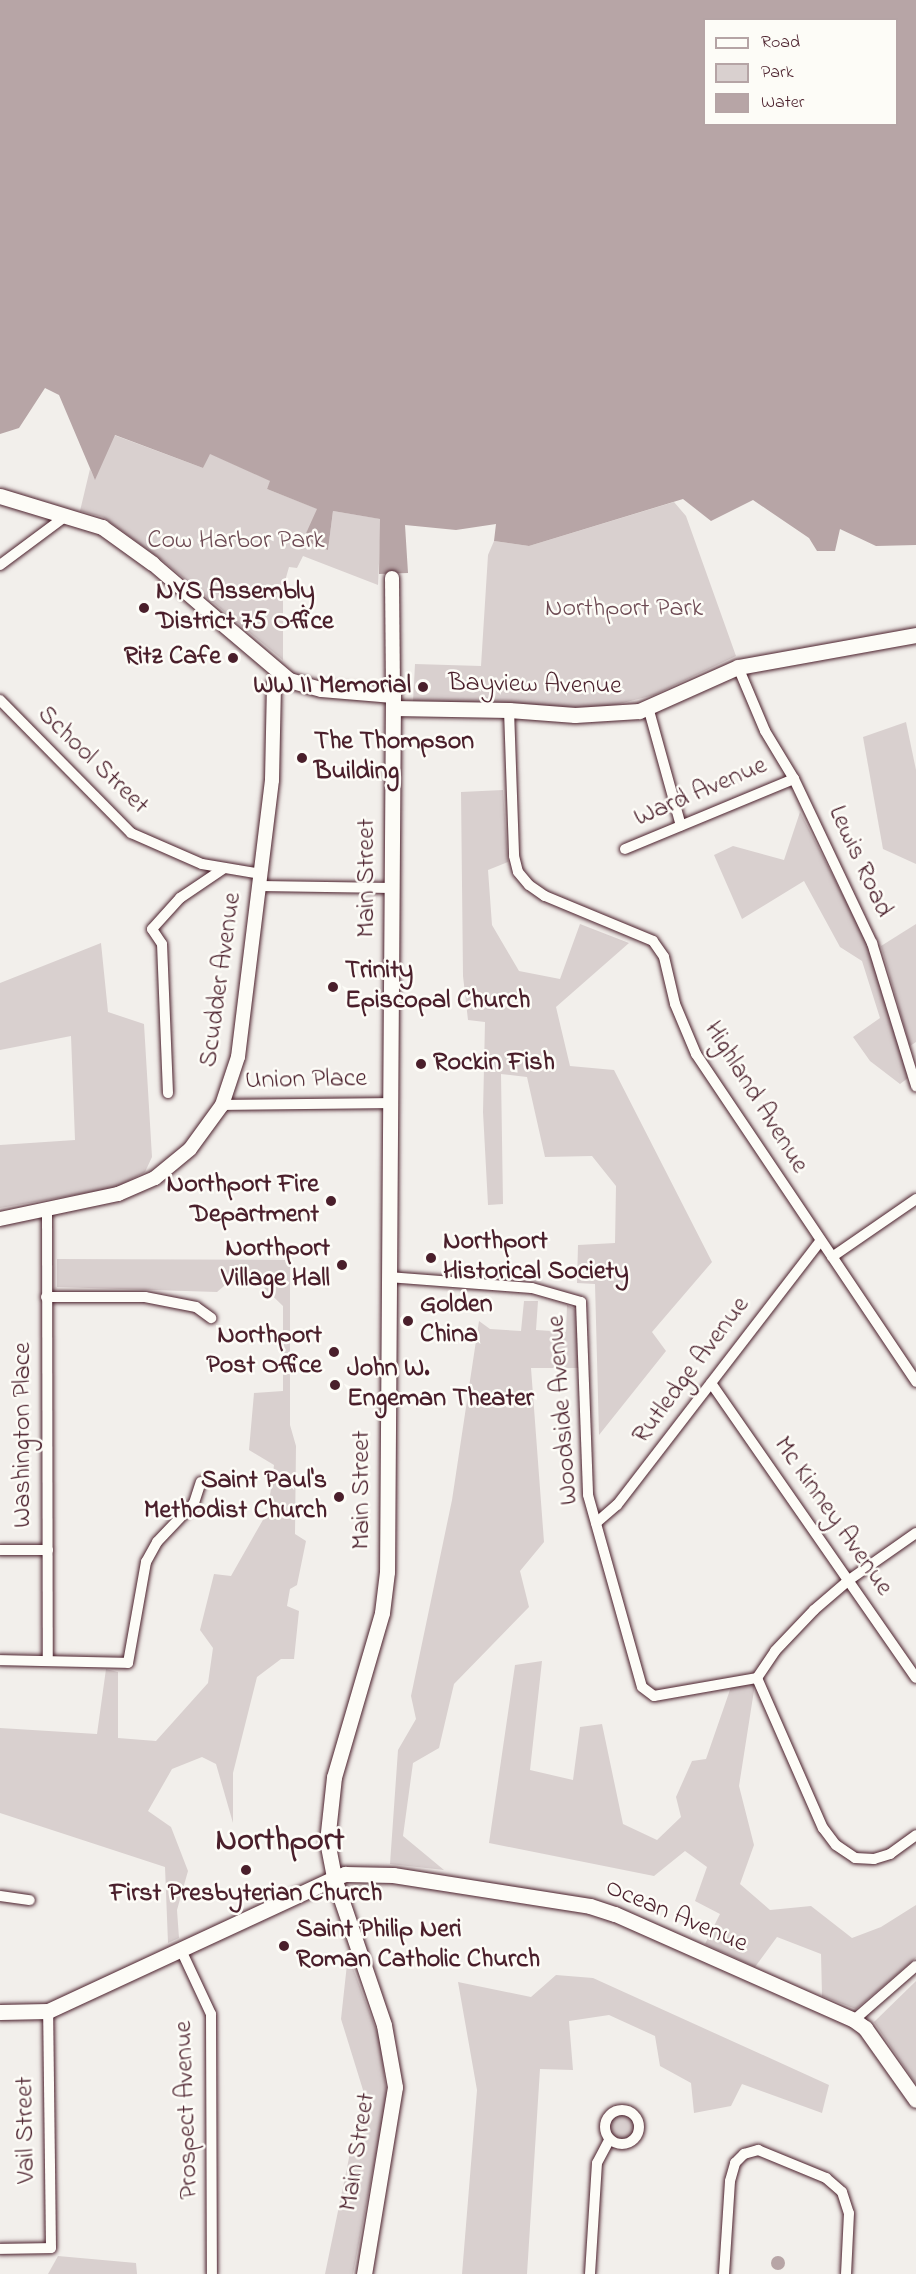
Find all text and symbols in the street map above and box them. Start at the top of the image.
legend [703,18,898,126]
text: Road [761,30,800,56]
text: Park [761,60,794,86]
text: Water [761,90,804,116]
park label: Cow Harbor Park [147,526,325,558]
place label: NYS Assembly District 75 Office [156,577,334,638]
park label: Northport Park [545,594,703,626]
marker: NYS Assembly District 75 Office [137,601,151,615]
place label: Ritz Cafe [124,642,221,674]
marker: Ritz Cafe [226,651,240,665]
street label: Bayview Avenue [448,669,622,703]
place label: WW II Memorial [253,671,411,703]
marker: WW II Memorial [416,680,430,694]
street label: School Street [30,700,154,822]
place label: The Thompson Building [314,727,474,788]
marker: The Thompson Building [295,751,309,765]
street label: Ward Avenue [630,751,772,835]
street label: Lewis Road [820,801,898,923]
street label: Main Street [352,818,384,938]
street label: Scudder Avenue [194,891,250,1069]
place label: Trinity Episcopal Church [345,956,530,1018]
marker: Trinity Episcopal Church [326,980,340,994]
street label: Highland Avenue [696,1016,814,1180]
place label: Rockin Fish [433,1048,555,1080]
marker: Rockin Fish [414,1057,428,1071]
street label: Union Place [245,1064,367,1098]
place label: Northport Fire Department [167,1170,319,1232]
marker: Northport Fire Department [324,1194,338,1208]
place label: Northport Historical Society [443,1227,629,1288]
place label: Northport Village Hall [221,1234,330,1296]
marker: Northport Historical Society [424,1251,438,1265]
marker: Northport Village Hall [335,1258,349,1272]
place label: Golden China [420,1290,492,1352]
street label: Rutledge Avenue [627,1291,757,1451]
marker: Golden China [401,1314,415,1328]
street label: Woodside Avenue [542,1314,586,1506]
place label: Northport Post Office [206,1321,322,1382]
street label: Washington Place [8,1342,40,1528]
marker: Northport Post Office [327,1345,341,1359]
place label: John W. Engeman Theater [347,1354,534,1416]
marker: John W. Engeman Theater [328,1378,342,1392]
street label: Main Street [347,1430,379,1550]
street label: Mc Kinney Avenue [766,1431,898,1603]
place label: Saint Paul's Methodist Church [144,1466,327,1528]
marker: Saint Paul's Methodist Church [332,1490,346,1504]
district label: Northport [216,1823,344,1861]
marker: First Presbyterian Church [239,1863,253,1877]
street label: Ocean Avenue [600,1873,752,1961]
place label: First Presbyterian Church [110,1879,382,1911]
place label: Saint Philip Neri Roman Catholic Church [296,1915,540,1976]
marker: Saint Philip Neri Roman Catholic Church [277,1939,291,1953]
street label: Prospect Avenue [169,2020,207,2200]
street label: Vail Street [10,2076,44,2184]
street label: Main Street [334,2091,384,2213]

